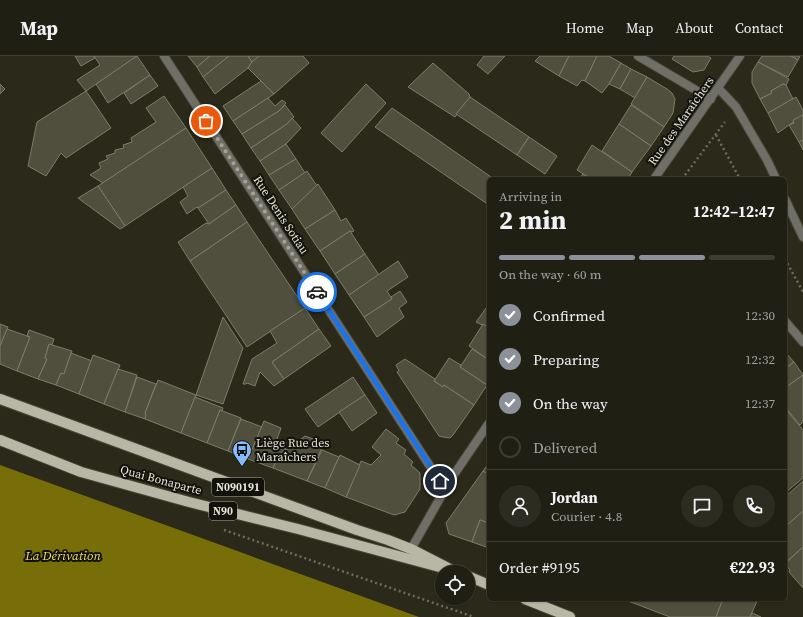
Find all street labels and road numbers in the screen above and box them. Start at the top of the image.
street label: Rue des Maraîchers [644,73,718,169]
street label: Rue Denis Sotiau [250,173,312,257]
street label: Quai Bonaparte [119,461,203,499]
road number: N090191 [212,478,264,496]
road number: N90 [209,502,237,520]

